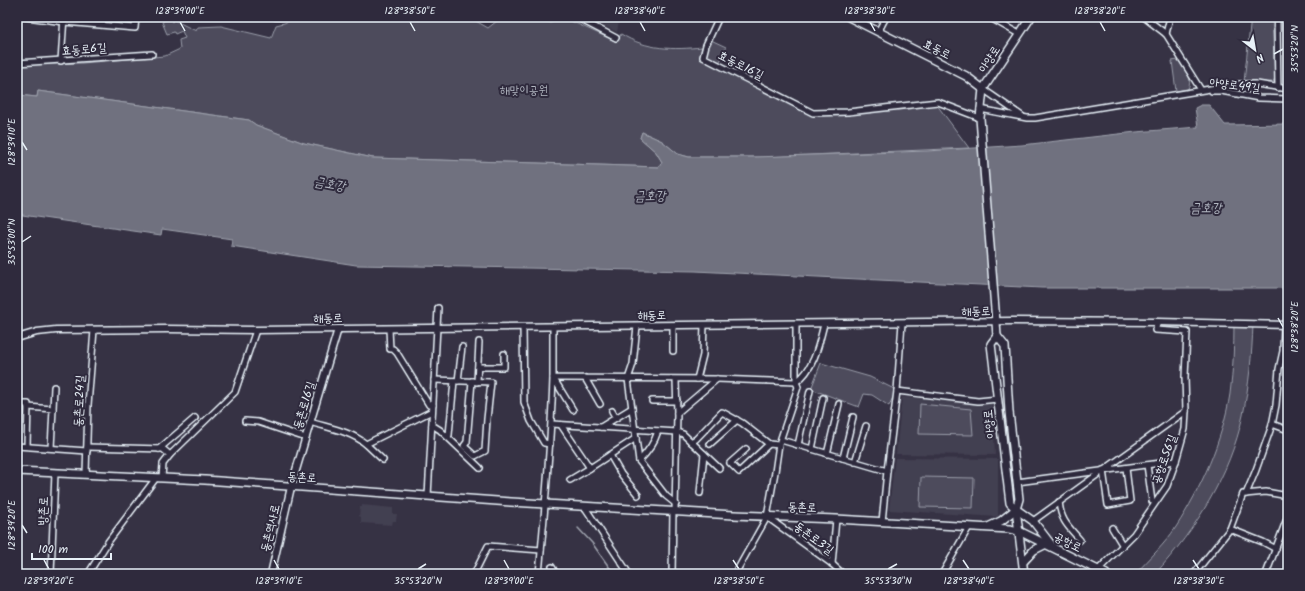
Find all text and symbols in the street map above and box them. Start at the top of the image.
text: 128°39'00"E [155,3,206,19]
text: 128°38'50"E [384,3,437,19]
text: 128°38'40"E [614,3,667,19]
text: 128°38'30"E [844,3,897,19]
text: 128°38'20"E [1074,3,1127,19]
text: 35°53'20"N [1287,25,1303,73]
north arrow [1235,30,1275,70]
street label: 효동로 [920,34,954,64]
street label: 효동로6길 [61,38,108,61]
street label: 아양로 [974,42,1005,77]
street label: 효동로16길 [715,46,767,85]
text: N [1252,48,1267,67]
street label: 아양로49길 [1208,73,1262,98]
park label: 해맞이공원 [500,81,548,100]
text: 128°39'10"E [4,117,20,166]
water label: 금호강 [312,171,349,198]
water label: 금호강 [634,186,667,207]
water label: 금호강 [1190,198,1223,219]
text: 35°53'00"N [4,218,20,266]
text: 128°38'20"E [1287,300,1303,353]
street label: 해동로 [961,302,991,321]
street label: 해동로 [638,306,666,325]
street label: 해동로 [313,309,343,328]
street label: 동촌로24길 [69,374,90,428]
street label: 동촌로16길 [288,379,321,431]
street label: 아양로 [979,409,1000,439]
street label: 공항로56길 [1147,431,1182,487]
street label: 동촌로 [287,467,317,488]
street label: 방촌로 [33,496,53,526]
street label: 동촌로 [787,497,817,517]
text: 128°39'20"E [4,499,20,550]
street label: 동촌역사로 [256,502,285,554]
street label: 동촌로3길 [790,517,838,560]
street label: 공항로 [1051,528,1085,557]
scale bar [32,535,111,561]
text: 100 m [38,540,69,559]
text: 128°39'20"E [24,573,75,589]
text: 128°39'10"E [255,573,304,589]
text: 35°53'20"N [394,573,442,589]
text: 128°39'00"E [484,573,535,589]
text: 128°38'50"E [713,573,766,589]
text: 35°53'30"N [864,573,912,589]
text: 128°38'40"E [943,573,996,589]
text: 128°38'30"E [1173,573,1226,589]

